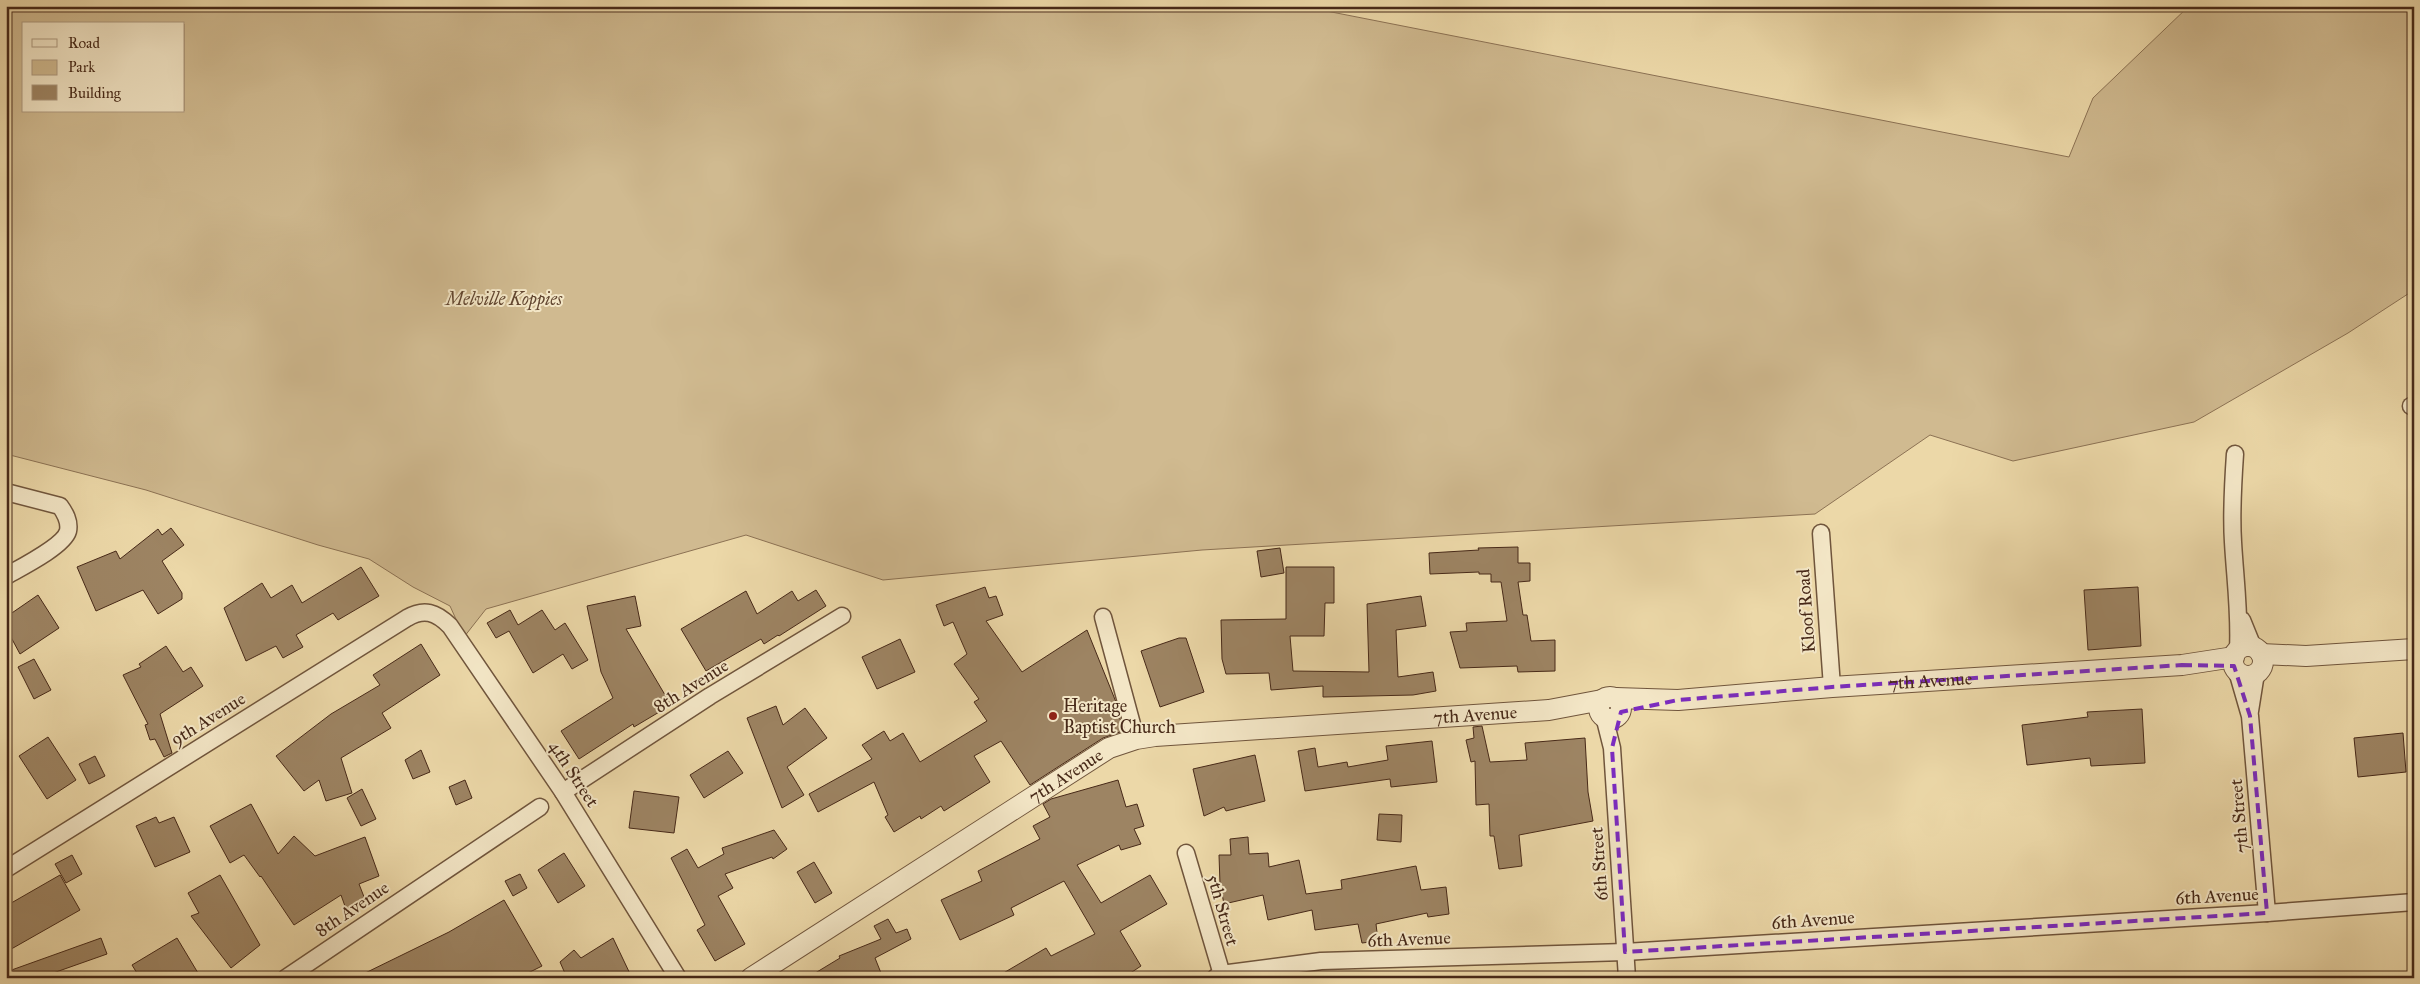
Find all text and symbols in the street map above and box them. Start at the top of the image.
legend [22,22,185,112]
text: Road [68,34,100,52]
text: Park [68,58,95,76]
text: Building [68,84,122,102]
park label: Melville Koppies [444,288,563,311]
street label: Kloof Road [1792,568,1820,654]
street label: 8th Avenue [650,654,732,718]
street label: 7th Avenue [1888,667,1973,694]
street label: 9th Avenue [167,687,249,751]
place label: Heritage Baptist Church [1063,695,1176,738]
street label: 7th Avenue [1432,701,1518,729]
marker: Heritage Baptist Church [1047,710,1059,722]
street label: 4th Street [544,737,604,812]
street label: 7th Avenue [1024,744,1107,808]
street label: 7th Street [2225,777,2253,854]
street label: 6th Street [1585,826,1613,902]
street label: 5th Street [1202,872,1244,949]
street label: 8th Avenue [311,876,393,942]
street label: 6th Avenue [2175,883,2259,909]
street label: 6th Avenue [1771,906,1855,934]
street label: 6th Avenue [1367,927,1451,951]

